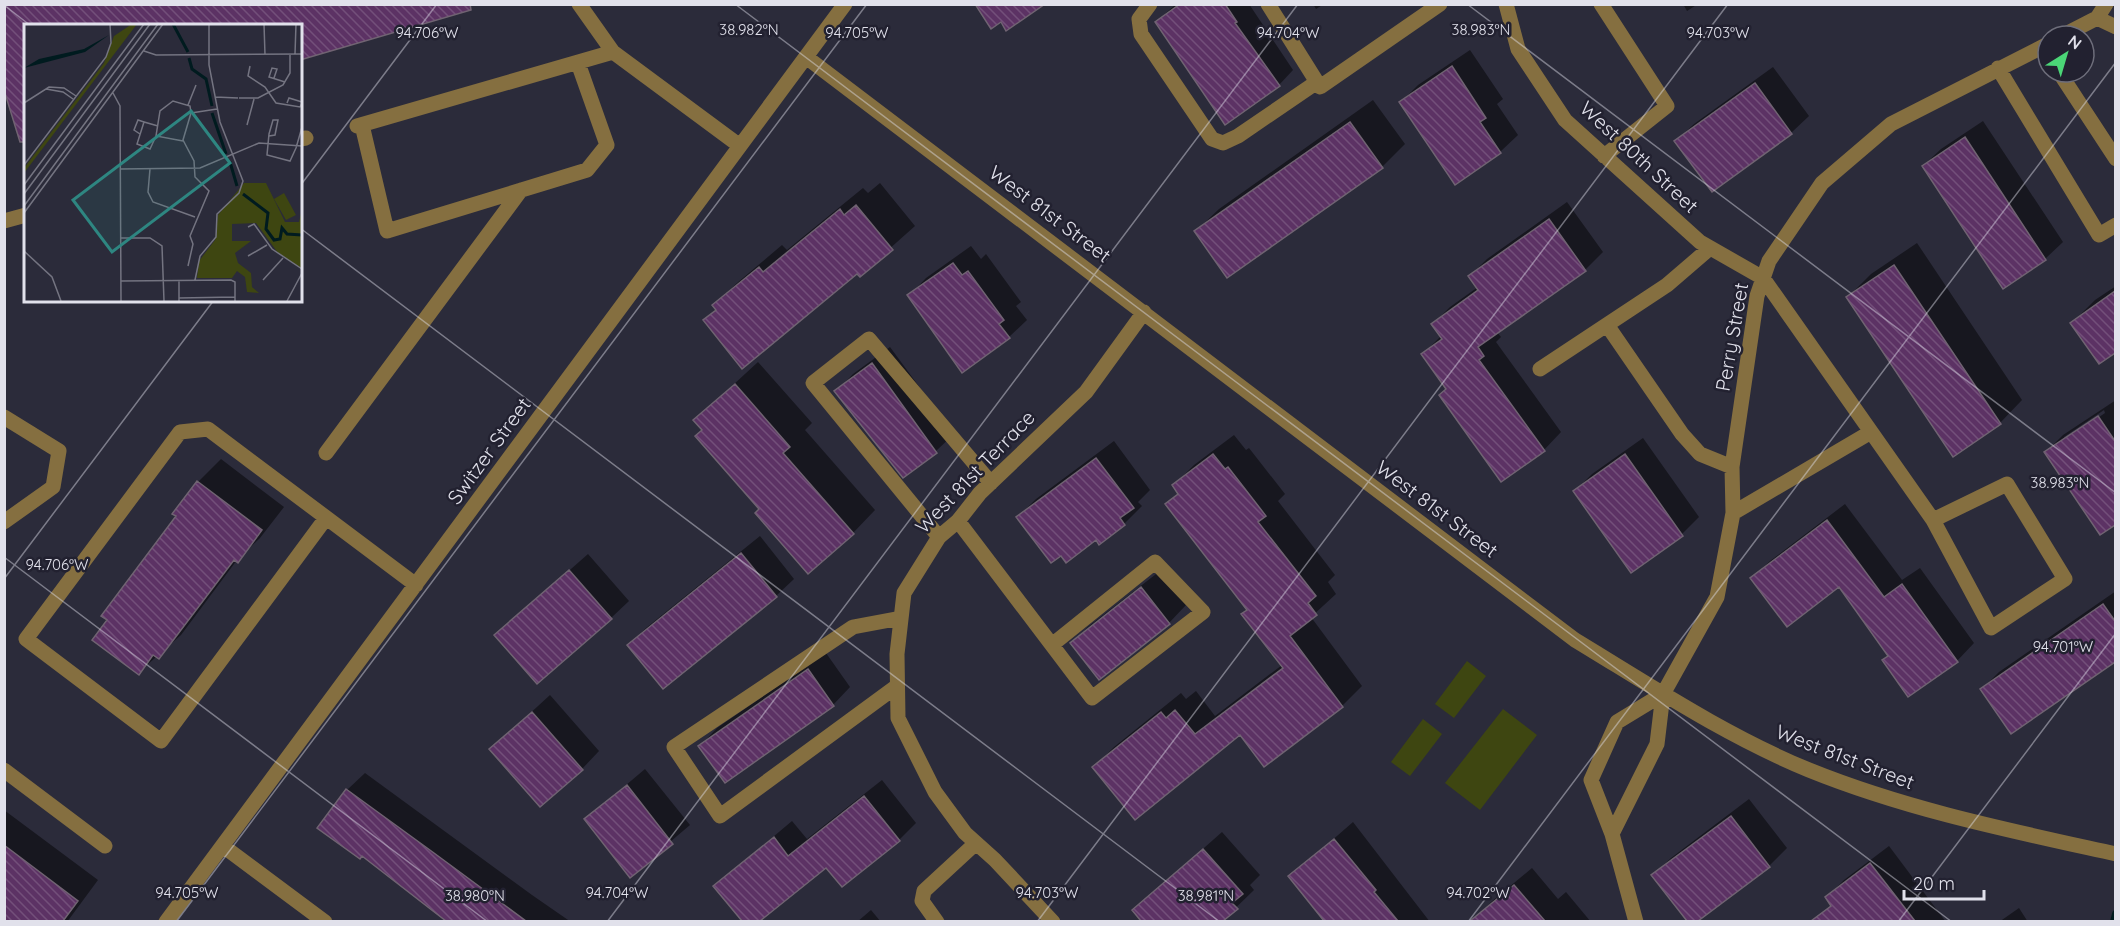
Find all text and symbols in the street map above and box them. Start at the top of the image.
text: 38.982°N [719,20,779,39]
text: 38.983°N [1452,20,1510,39]
text: 94.706°W [395,23,459,42]
text: 94.705°W [825,23,889,42]
text: 94.704°W [1257,23,1320,42]
text: 94.703°W [1687,23,1750,42]
inset map [24,24,302,302]
north arrow [2036,24,2096,84]
text: N [2064,30,2086,54]
street label: West 80th Street [1575,95,1704,218]
street label: West 81st Street [984,160,1116,268]
street label: Perry Street [1710,280,1753,393]
street label: Switzer Street [441,392,536,509]
street label: West 81st Terrace [909,405,1040,538]
street label: West 81st Street [1371,455,1503,563]
text: 38.983°N [2031,473,2089,492]
text: 94.706°W [25,555,89,574]
text: 94.701°W [2033,637,2094,656]
street label: West 81st Street [1772,719,1918,795]
scale bar [1904,863,1984,901]
text: 20 m [1913,872,1955,895]
text: 94.705°W [155,883,219,902]
text: 94.704°W [586,883,649,902]
text: 94.703°W [1016,883,1079,902]
text: 94.702°W [1446,883,1510,902]
text: 38.980°N [445,886,505,905]
text: 38.981°N [1178,886,1234,905]

